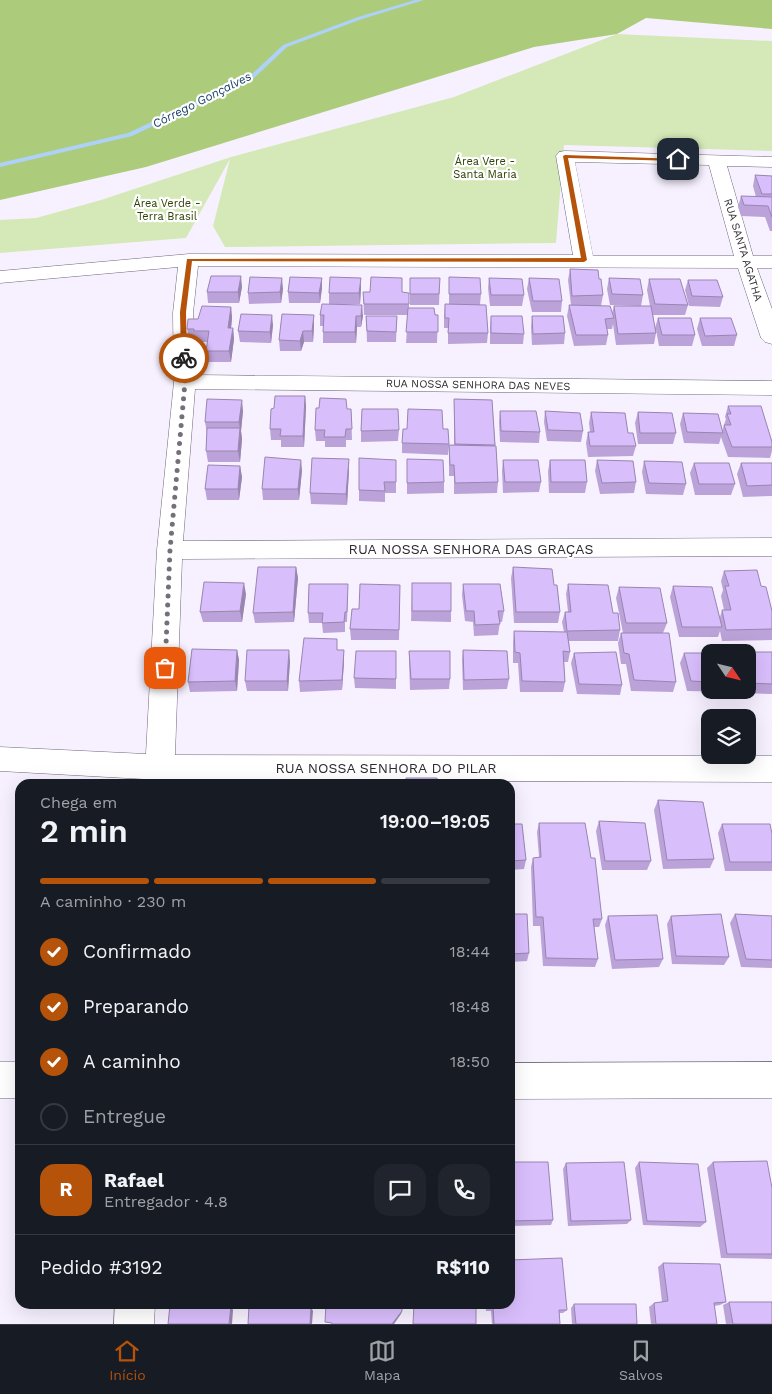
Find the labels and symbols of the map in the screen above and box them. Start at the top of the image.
water label: Córrego Gonçalves [150,69,254,131]
pin [657,138,699,180]
park label: Área Vere - Santa Maria [453,154,517,181]
park label: Área Verde - Terra Brasil [133,196,201,223]
street label: RUA SANTA AGATHA [721,197,765,303]
courier [159,333,209,383]
street label: RUA NOSSA SENHORA DAS NEVES [386,377,570,393]
street label: RUA NOSSA SENHORA DAS GRAÇAS [349,541,593,557]
north arrow [701,644,756,699]
pin [144,647,186,689]
street label: RUA NOSSA SENHORA DO PILAR [275,760,497,776]

